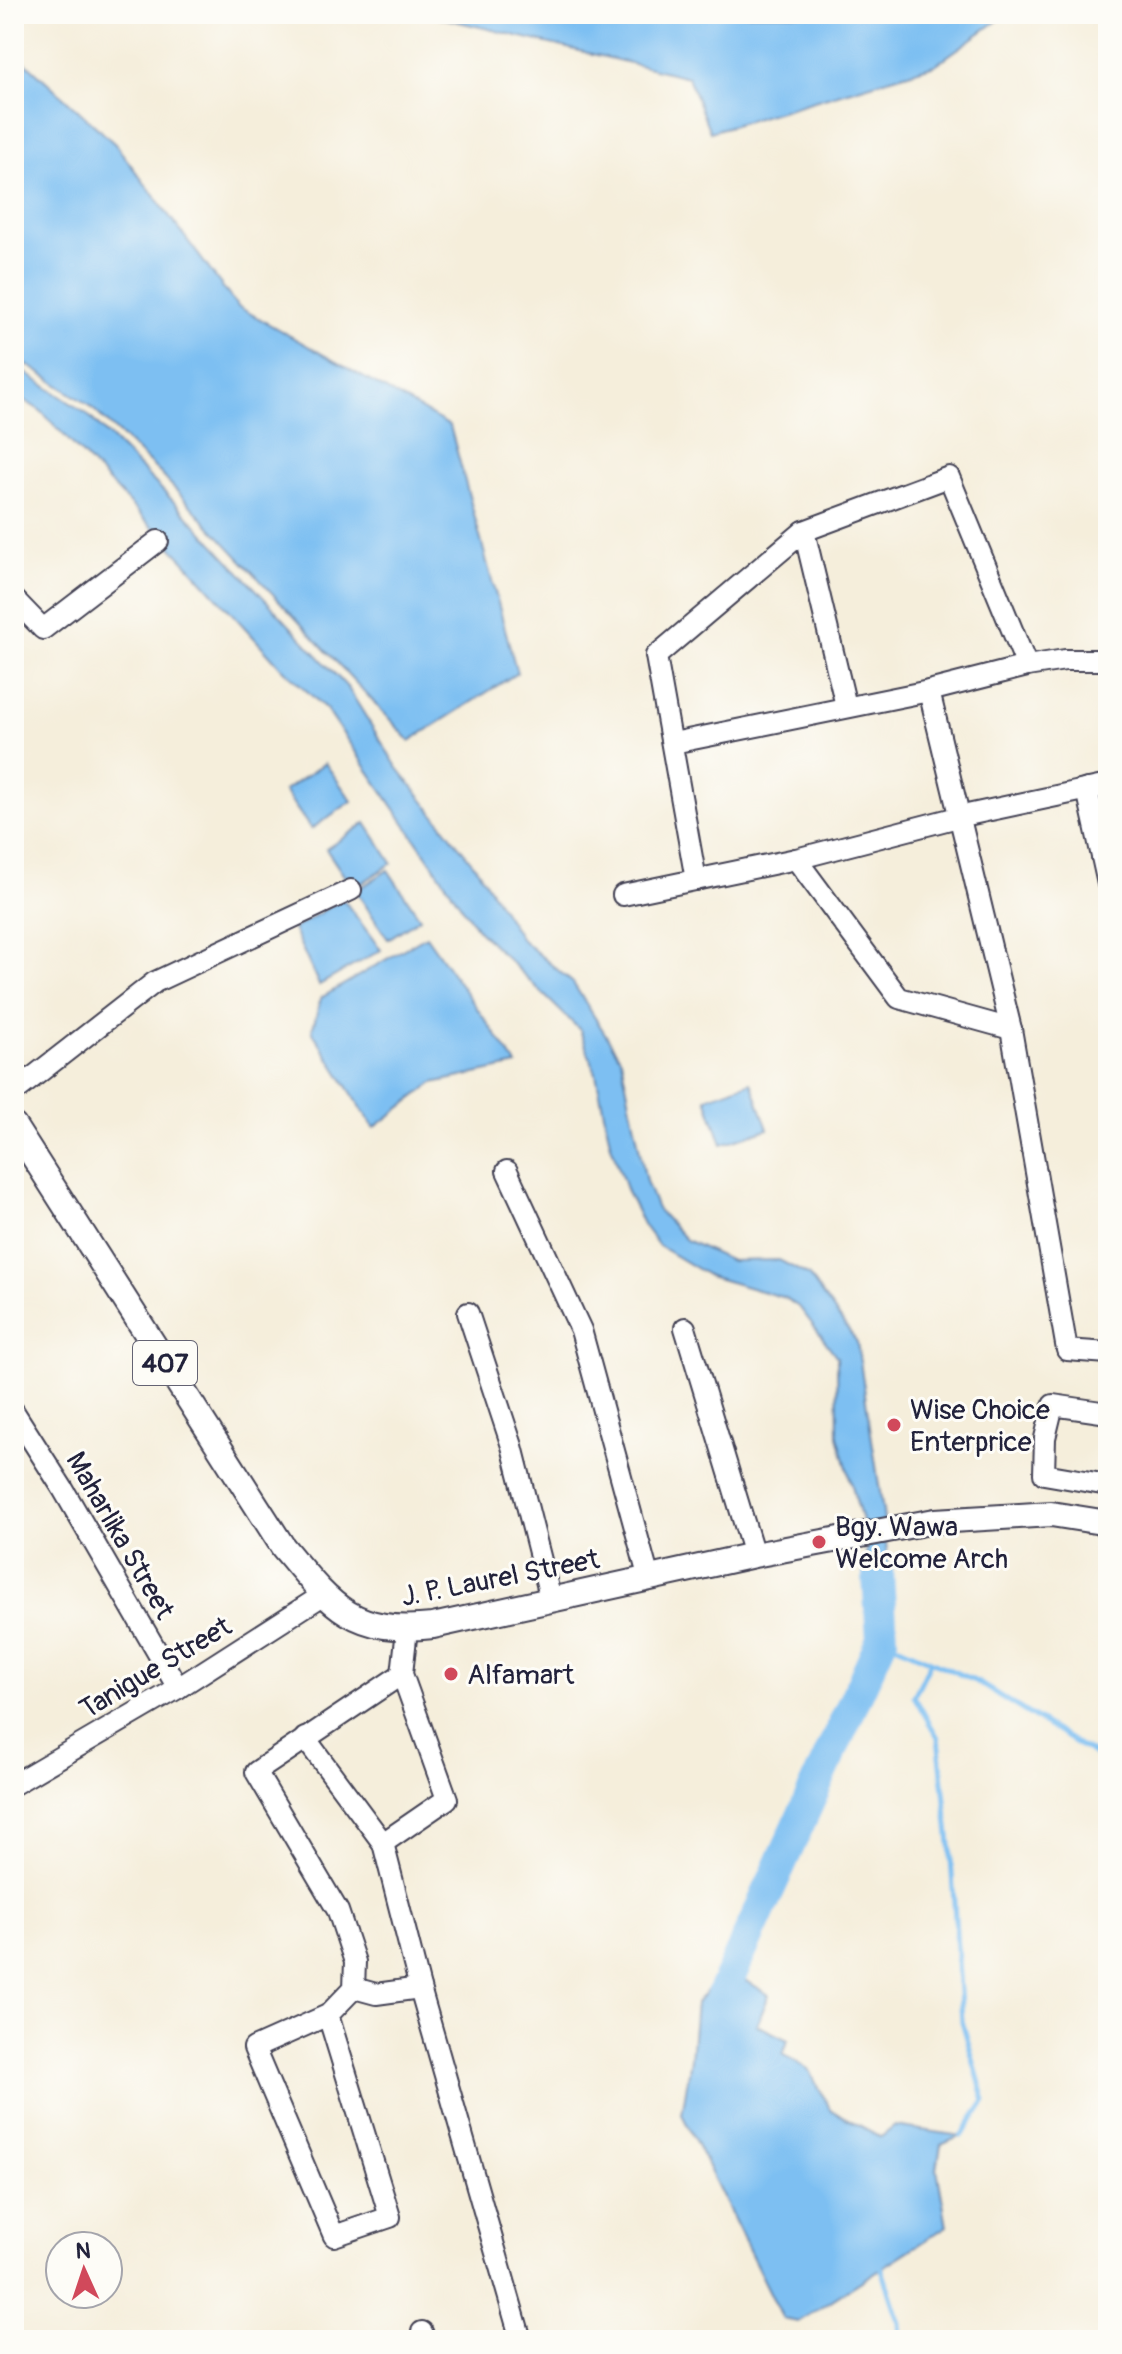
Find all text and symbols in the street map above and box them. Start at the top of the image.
road number: 407 [133,1341,197,1385]
place label: Wise Choice Enterprice [910,1393,1050,1460]
marker: Wise Choice Enterprice [885,1416,903,1434]
street label: Maharlika Street [58,1446,182,1626]
place label: Bgy. Wawa Welcome Arch [835,1510,1008,1577]
marker: Bgy. Wawa Welcome Arch [810,1533,828,1551]
street label: J. P. Laurel Street [398,1542,603,1615]
street label: Tanigue Street [74,1609,239,1727]
place label: Alfamart [467,1658,575,1693]
marker: Alfamart [442,1665,460,1683]
north arrow [44,2230,124,2310]
text: N [75,2237,91,2265]

